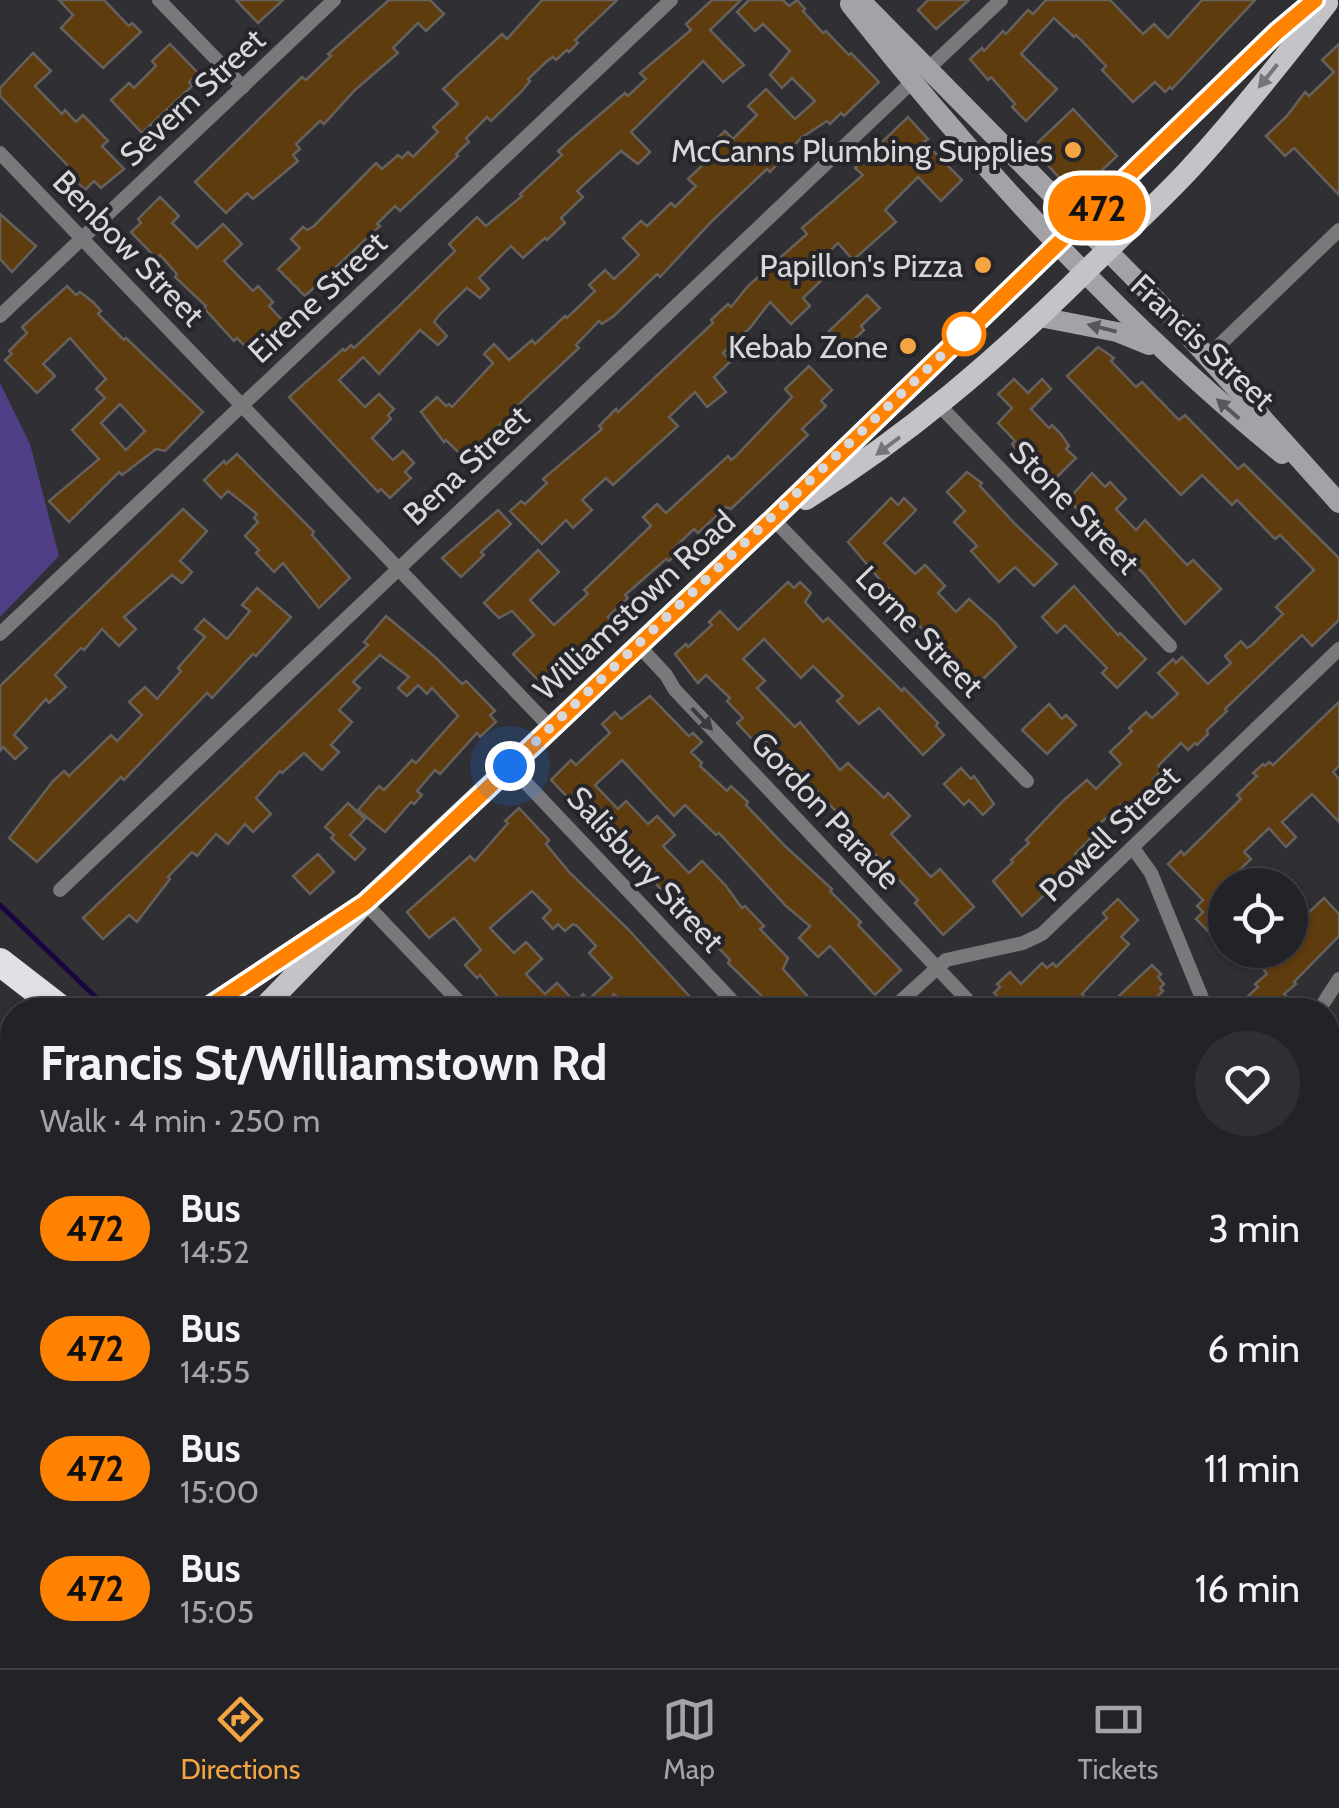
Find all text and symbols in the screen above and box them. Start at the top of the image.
street label: Severn Street [111,20,273,174]
one-way arrow [1258,64,1279,89]
place label: McCanns Plumbing Supplies [671,131,1053,170]
marker: McCanns Plumbing Supplies [1062,139,1084,161]
street label: Benbow Street [45,162,213,334]
line badge: 472 [1040,176,1154,240]
text: 472 [1068,187,1126,230]
street label: Eirene Street [240,223,394,371]
place label: Papillon's Pizza [759,246,964,285]
marker: Papillon's Pizza [972,254,994,276]
street label: Francis Street [1123,266,1283,419]
unlabelled marker [943,313,985,355]
one-way arrow [1086,320,1117,335]
place label: Kebab Zone [728,327,888,366]
marker: Kebab Zone [897,335,919,357]
street label: Bena Street [395,397,537,533]
one-way arrow [1216,399,1241,421]
street label: Stone Street [1002,432,1148,582]
one-way arrow [875,435,901,456]
street label: Williamstown Road [525,502,743,708]
street label: Lorne Street [848,557,992,705]
one-way arrow [690,707,713,731]
street label: Gordon Parade [743,723,909,897]
your location [485,741,535,791]
street label: Powell Street [1031,757,1187,909]
street label: Salisbury Street [559,778,733,960]
map controls [1208,868,1308,968]
button: locate [1208,868,1308,968]
button: heart [1195,1031,1300,1136]
text: Francis St/Williamstown Rd [40,1034,607,1092]
text: Walk · 4 min · 250 m [40,1101,320,1140]
text: Bus [180,1185,241,1232]
text: 3 min [1208,1205,1300,1252]
text: 472 [66,1207,124,1250]
text: 14:52 [180,1232,250,1271]
text: Bus [180,1305,241,1352]
text: 6 min [1207,1325,1300,1372]
text: 472 [66,1327,124,1370]
text: 14:55 [180,1352,250,1391]
text: Bus [180,1425,241,1472]
text: 11 min [1204,1445,1300,1492]
text: 472 [66,1447,124,1490]
text: 15:00 [180,1472,259,1511]
text: Bus [180,1545,241,1592]
text: 16 min [1195,1565,1300,1612]
text: 472 [66,1567,124,1610]
text: 15:05 [180,1592,254,1631]
tab: Directions [181,1692,300,1786]
tab: Map [662,1692,717,1786]
tab: Tickets [1078,1692,1158,1786]

